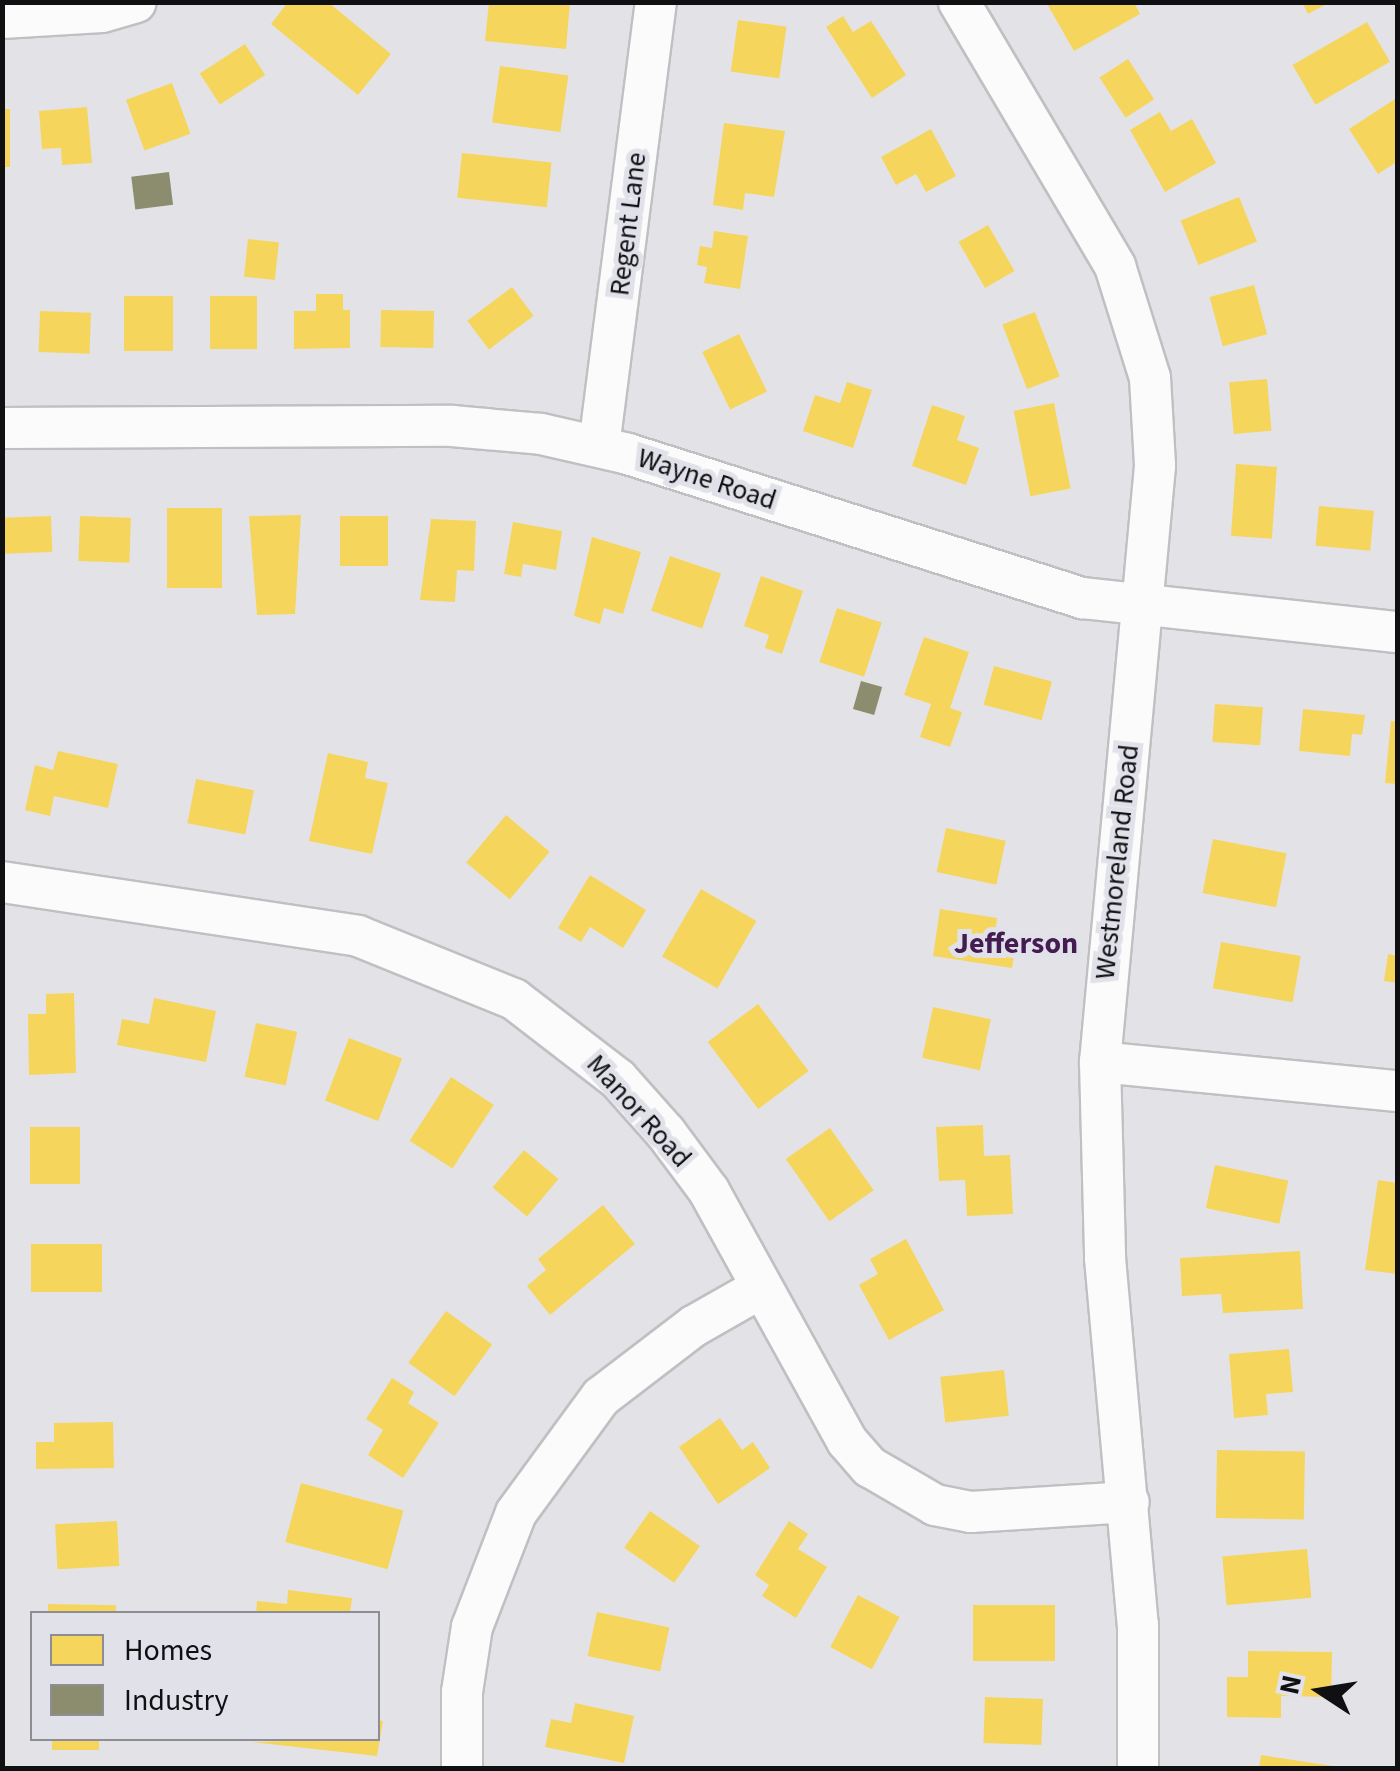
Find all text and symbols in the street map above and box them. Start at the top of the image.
street label: Regent Lane [603,150,653,298]
street label: Wayne Road [634,441,780,517]
street label: Westmoreland Road [1088,743,1146,981]
district label: Jefferson [954,926,1078,962]
street label: Manor Road [580,1048,698,1174]
legend [30,1611,380,1741]
text: Homes [124,1629,212,1672]
north arrow [1270,1641,1370,1741]
text: N [1269,1671,1312,1698]
text: Industry [124,1679,229,1722]

